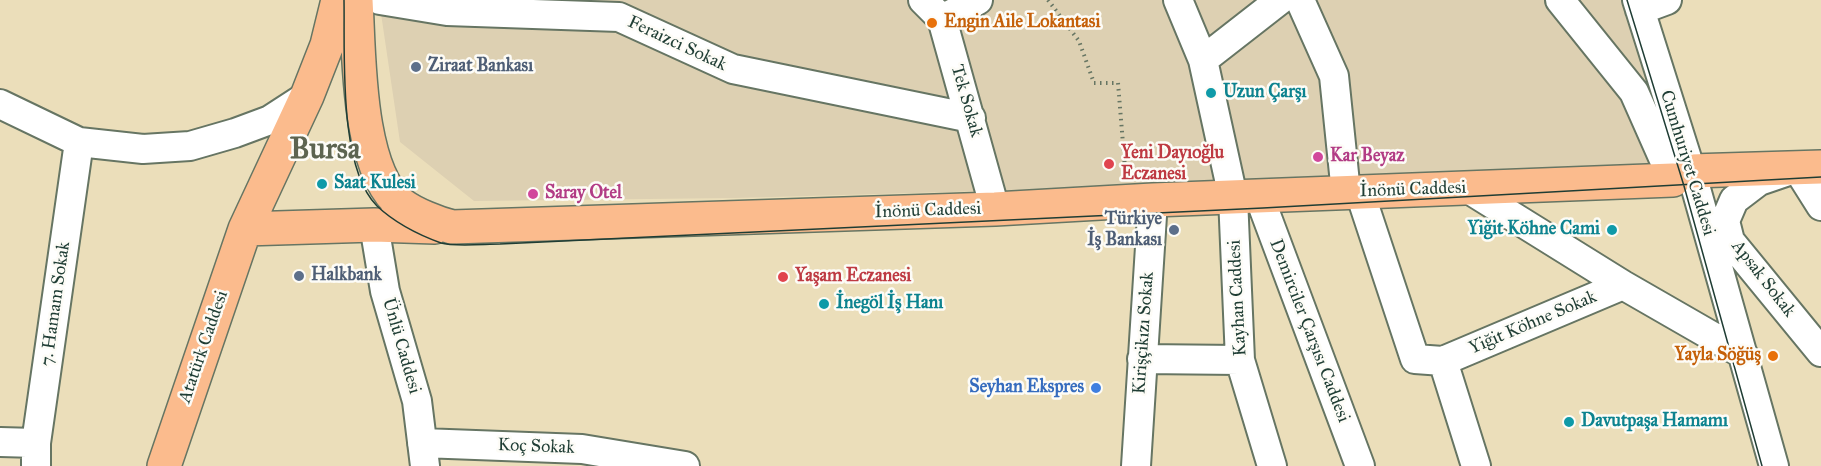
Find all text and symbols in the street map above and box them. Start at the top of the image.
street label: Feraizci Sokak [624,12,730,76]
place label: Engin Aile Lokantasi [944,12,1100,34]
marker: Engin Aile Lokantasi [925,16,939,30]
place label: Ziraat Bankası [428,56,533,78]
marker: Ziraat Bankası [409,60,423,74]
street label: Tek Sokak [945,62,987,140]
place label: Uzun Çarşı [1223,82,1306,104]
marker: Uzun Çarşı [1204,86,1218,100]
street label: Cumhuriyet Caddesi [1655,88,1719,238]
district label: Bursa [290,133,360,169]
place label: Yeni Dayıoğlu Eczanesi [1121,143,1224,186]
place label: Kar Beyaz [1330,146,1405,168]
marker: Kar Beyaz [1311,150,1325,164]
marker: Yeni Dayıoğlu Eczanesi [1102,157,1116,171]
place label: Saat Kulesi [334,173,416,195]
marker: Saat Kulesi [315,177,329,191]
street label: İnönü Caddesi [1359,177,1467,203]
place label: Saray Otel [545,183,622,205]
marker: Saray Otel [526,187,540,201]
street label: İnönü Caddesi [874,198,982,224]
place label: Türkiye İş Bankası [1087,209,1162,252]
place label: Yiğit Köhne Cami [1467,219,1600,241]
marker: Türkiye İş Bankası [1167,223,1181,237]
marker: Yiğit Köhne Cami [1605,223,1619,237]
street label: Demirciler Çarşısı Caddesi [1264,236,1354,426]
street label: Apsak Sokak [1726,236,1800,322]
street label: Kayhan Caddesi [1224,239,1252,357]
street label: 7. Hamam Sokak [37,240,75,368]
place label: Halkbank [311,265,382,287]
place label: Yaşam Eczanesi [795,266,911,288]
marker: Halkbank [292,269,306,283]
marker: Yaşam Eczanesi [776,270,790,284]
street label: Kirişçikızı Sokak [1129,271,1159,395]
street label: Yiğit Köhne Sokak [1466,286,1600,360]
street label: Atatürk Caddesi [175,288,233,406]
place label: İnegöl İş Hanı [836,293,943,315]
street label: Ünlü Caddesi [377,296,425,396]
marker: İnegöl İş Hanı [817,297,831,311]
place label: Yayla Söğüş [1674,345,1761,367]
marker: Yayla Söğüş [1766,349,1780,363]
place label: Seyhan Ekspres [969,377,1084,399]
marker: Seyhan Ekspres [1089,381,1103,395]
place label: Davutpaşa Hamamı [1581,411,1728,433]
marker: Davutpaşa Hamamı [1562,415,1576,429]
street label: Koç Sokak [497,435,575,459]

